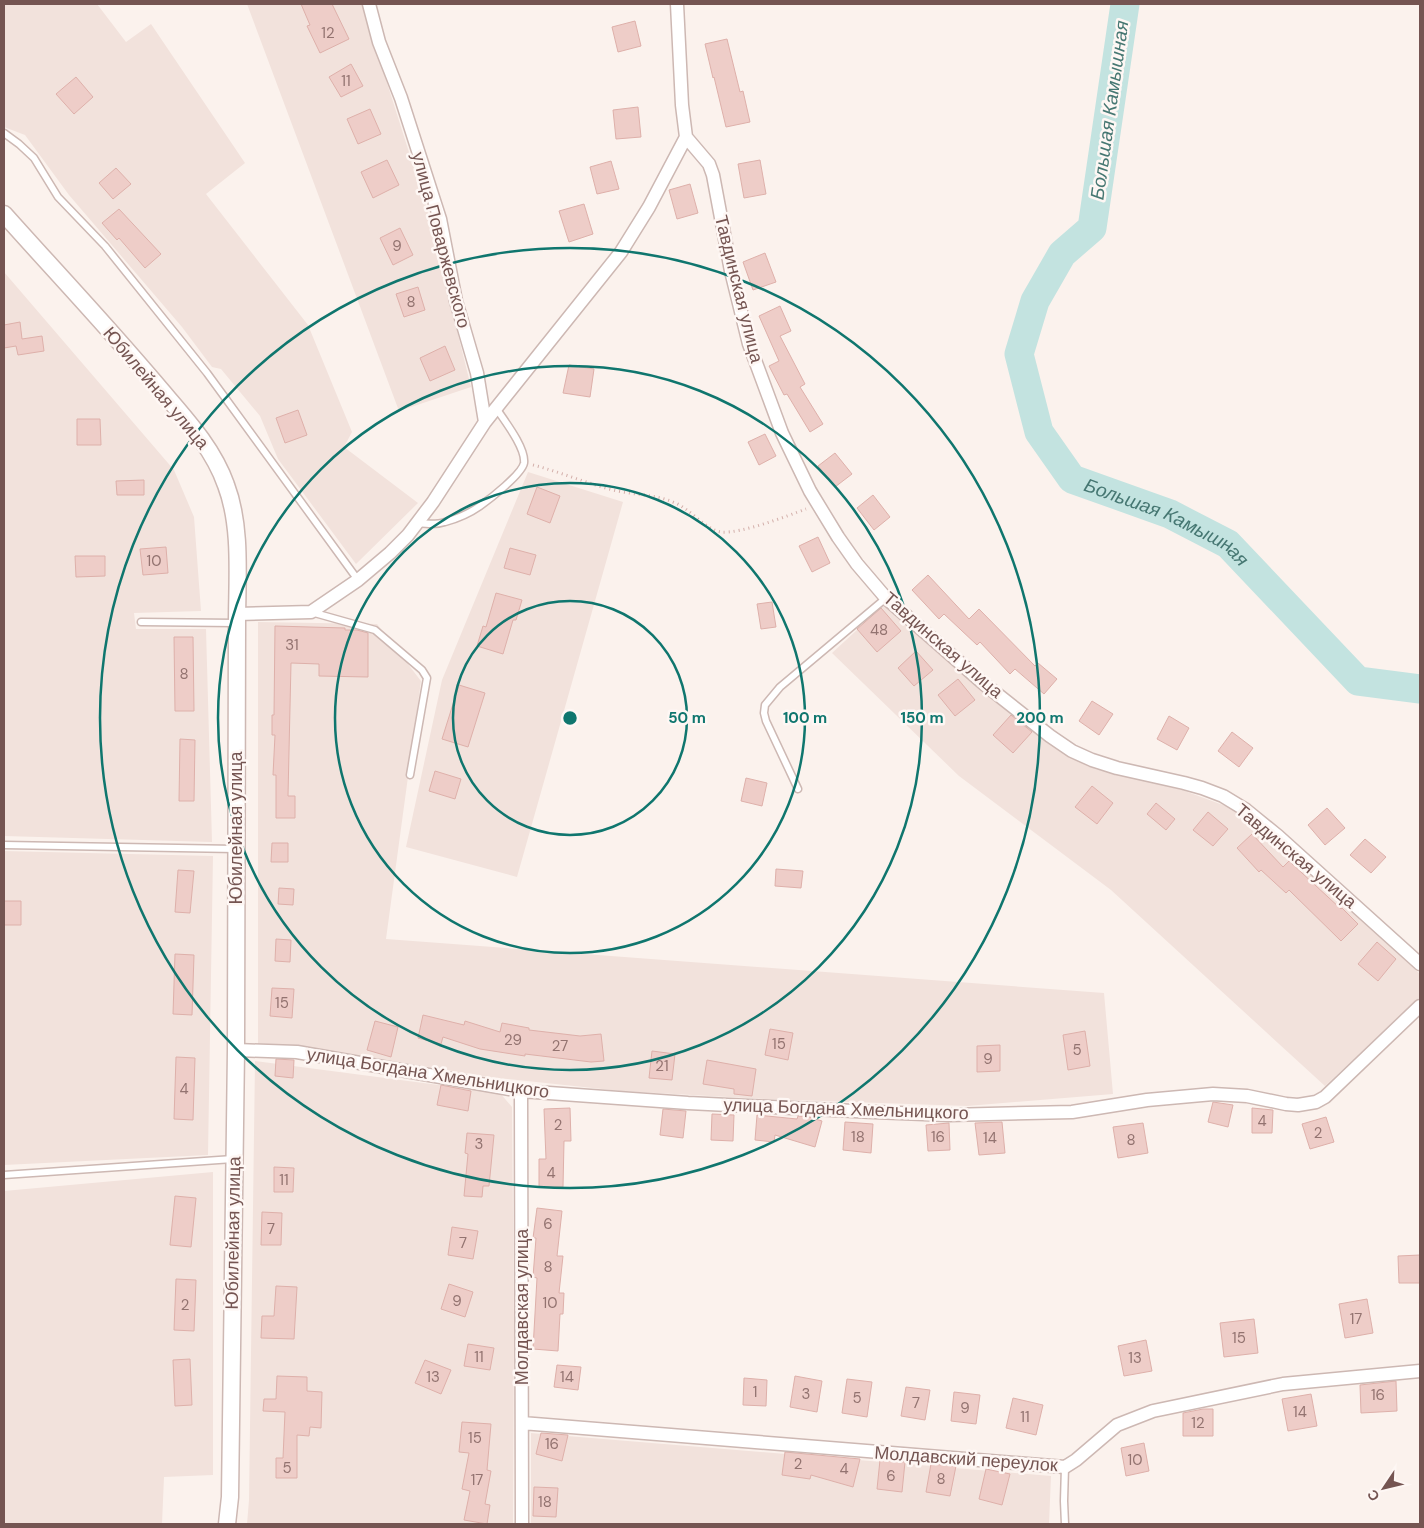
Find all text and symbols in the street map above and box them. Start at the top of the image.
water label: Большая Камышная [1085,19,1134,201]
house number: 12 [321,23,335,43]
house number: 11 [341,71,351,91]
street label: улица Поваржевского [406,149,476,331]
street label: Тавдинская улица [709,213,769,366]
house number: 9 [392,236,402,256]
house number: 8 [406,292,416,312]
street label: Юбилейная улица [98,322,215,455]
water label: Большая Камышная [1081,472,1254,571]
house number: 10 [147,551,161,571]
street label: Тавдинская улица [878,586,1009,704]
house number: 48 [870,620,888,640]
house number: 31 [285,635,299,655]
house number: 8 [179,664,189,684]
text: 50 m [668,708,706,728]
text: 100 m [783,708,827,728]
text: 150 m [901,708,944,728]
text: 200 m [1016,708,1064,728]
centre of rings [561,709,579,727]
street label: Юбилейная улица [224,750,248,905]
street label: Тавдинская улица [1230,798,1362,914]
house number: 15 [275,993,289,1013]
house number: 29 [504,1030,522,1050]
house number: 15 [772,1034,786,1054]
house number: 27 [552,1036,568,1056]
house number: 5 [1072,1040,1082,1060]
street label: улица Богдана Хмельницкого [305,1042,551,1104]
house number: 9 [983,1049,993,1069]
house number: 21 [655,1056,669,1076]
house number: 4 [179,1079,189,1099]
street label: улица Богдана Хмельницкого [723,1093,969,1125]
house number: 4 [1257,1111,1267,1131]
house number: 2 [554,1115,562,1135]
house number: 2 [1314,1123,1322,1143]
house number: 18 [851,1127,865,1147]
house number: 16 [931,1127,945,1147]
house number: 14 [983,1128,997,1148]
house number: 8 [1126,1130,1136,1150]
house number: 3 [475,1134,483,1154]
street label: Юбилейная улица [220,1155,246,1310]
house number: 4 [546,1163,556,1183]
house number: 11 [279,1170,289,1190]
house number: 6 [543,1214,553,1234]
house number: 7 [267,1219,275,1239]
street label: Молдавская улица [510,1228,534,1385]
house number: 7 [459,1233,467,1253]
house number: 8 [543,1257,553,1277]
house number: 9 [452,1291,462,1311]
house number: 10 [543,1293,557,1313]
house number: 2 [181,1295,189,1315]
house number: 17 [1350,1309,1362,1329]
house number: 15 [1232,1328,1246,1348]
house number: 11 [474,1347,484,1367]
house number: 13 [1128,1348,1142,1368]
house number: 13 [426,1367,440,1387]
house number: 14 [560,1367,574,1387]
house number: 1 [753,1382,757,1402]
house number: 3 [802,1384,810,1404]
house number: 16 [1371,1385,1385,1405]
house number: 5 [852,1388,862,1408]
house number: 7 [912,1393,920,1413]
house number: 9 [960,1398,970,1418]
house number: 14 [1293,1402,1307,1422]
house number: 11 [1020,1407,1030,1427]
house number: 12 [1191,1413,1205,1433]
house number: 15 [468,1428,482,1448]
house number: 16 [545,1434,559,1454]
street label: Молдавский переулок [874,1441,1059,1477]
house number: 10 [1128,1450,1142,1470]
house number: 2 [794,1454,802,1474]
house number: 5 [282,1458,292,1478]
house number: 4 [839,1459,849,1479]
north arrow [1359,1463,1409,1513]
house number: 6 [886,1466,896,1486]
house number: 8 [936,1469,946,1489]
house number: 17 [471,1470,483,1490]
text: С [1363,1486,1384,1505]
house number: 18 [538,1492,552,1512]

